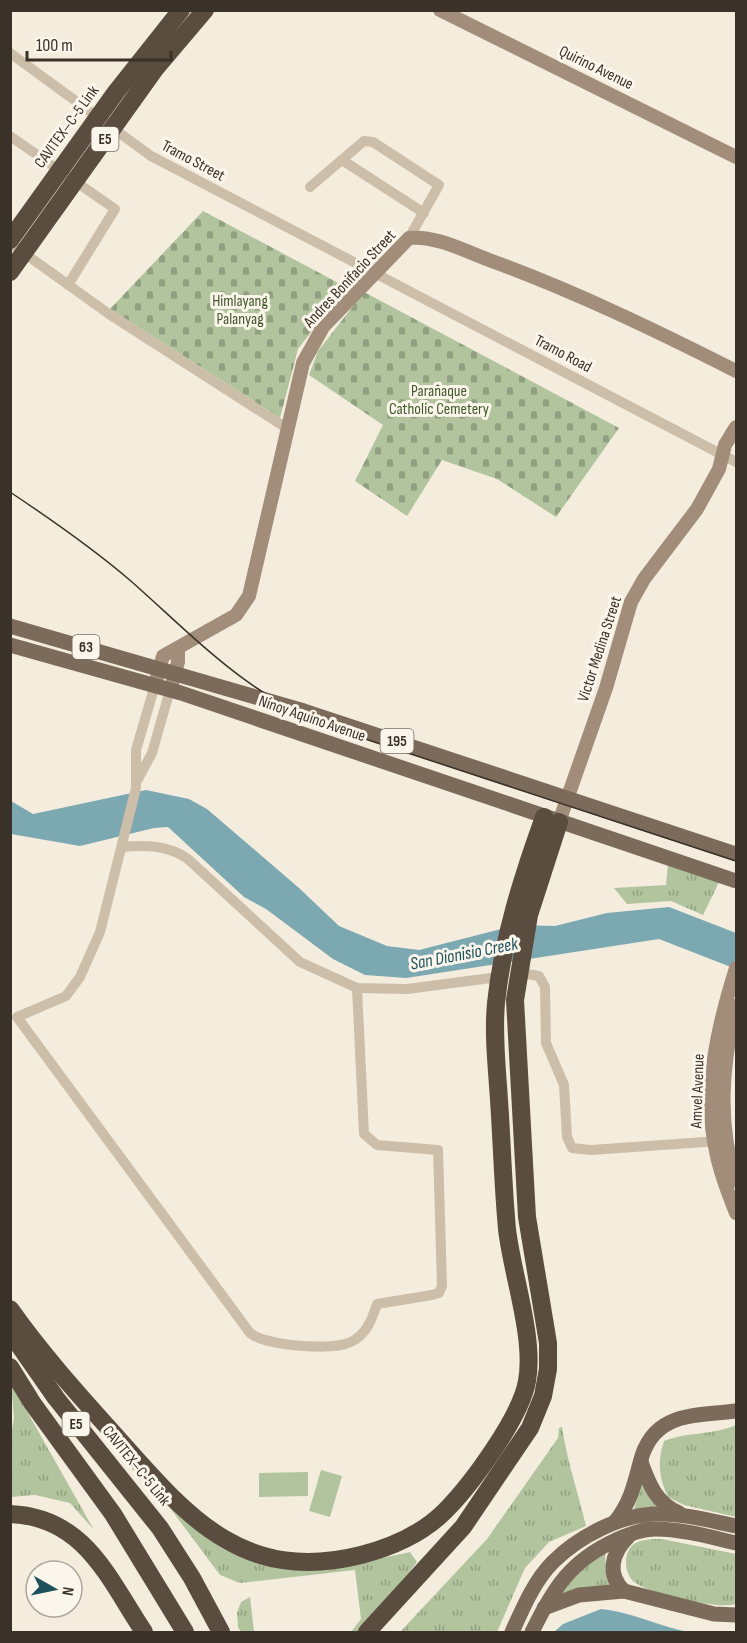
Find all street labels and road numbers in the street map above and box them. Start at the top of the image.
street label: Quirino Avenue [556,42,636,94]
street label: CAVITEX–C-5 Link [31,82,103,172]
road number: E5 [92,127,118,151]
street label: Tramo Street [158,136,228,186]
street label: Andres Bonifacio Street [299,226,400,332]
street label: Tramo Road [531,331,595,377]
street label: Victor Medina Street [574,594,626,704]
road number: 63 [72,635,100,659]
street label: Ninoy Aquino Avenue [256,692,368,746]
road number: 195 [380,729,414,753]
street label: Amvel Avenue [687,1053,709,1130]
road number: E5 [62,1412,90,1436]
street label: CAVITEX–C-5 Link [98,1422,174,1510]

